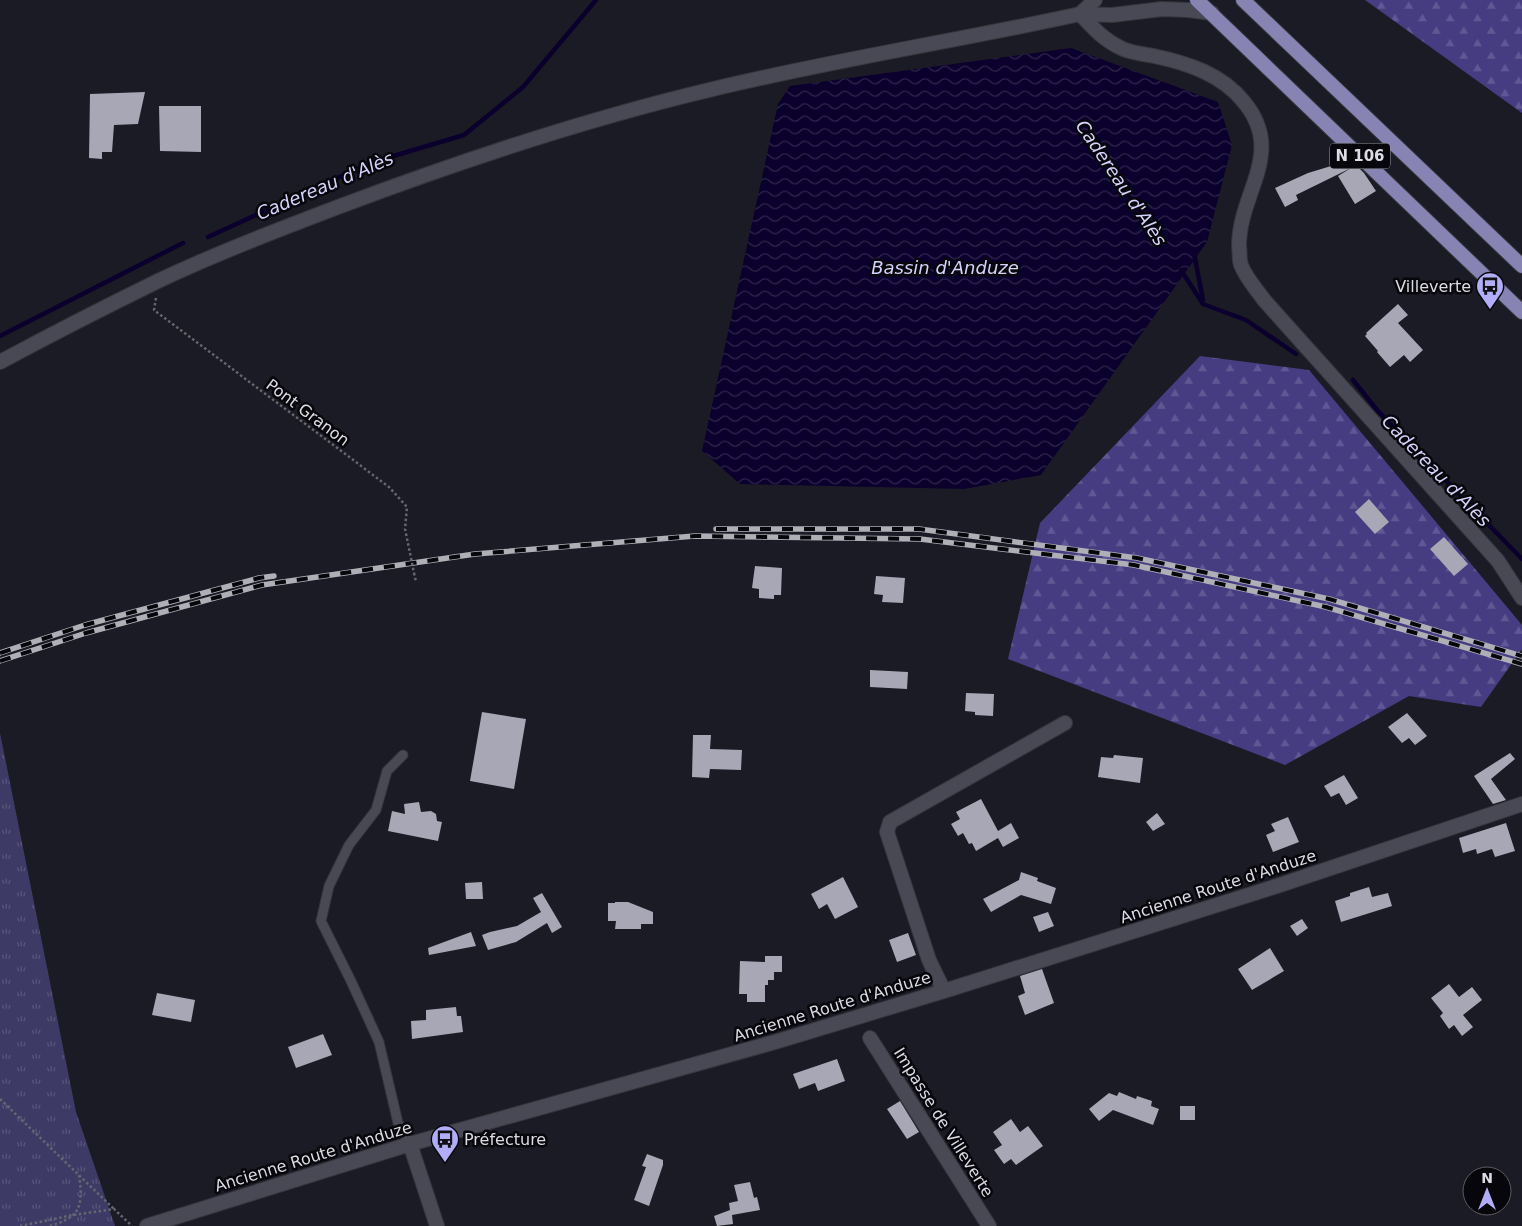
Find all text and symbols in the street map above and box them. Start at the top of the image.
water label: Cadereau d'Alès [1072,116,1171,249]
road number: N 106 [1330,144,1390,168]
water label: Cadereau d'Alès [253,147,397,224]
water label: Bassin d'Anduze [871,257,1019,278]
bus stop icon: Villeverte [1475,271,1505,310]
place label: Villeverte [1395,277,1471,296]
street label: Pont Granon [262,375,353,450]
water label: Cadereau d'Alès [1378,411,1495,531]
street label: Ancienne Route d'Anduze [1118,846,1319,927]
street label: Ancienne Route d'Anduze [731,967,933,1046]
street label: Impasse de Villeverte [890,1044,997,1201]
street label: Ancienne Route d'Anduze [212,1117,414,1196]
bus stop icon: Préfecture [430,1124,460,1163]
place label: Préfecture [464,1130,546,1149]
north arrow [1462,1166,1512,1216]
text: N [1481,1170,1493,1186]

